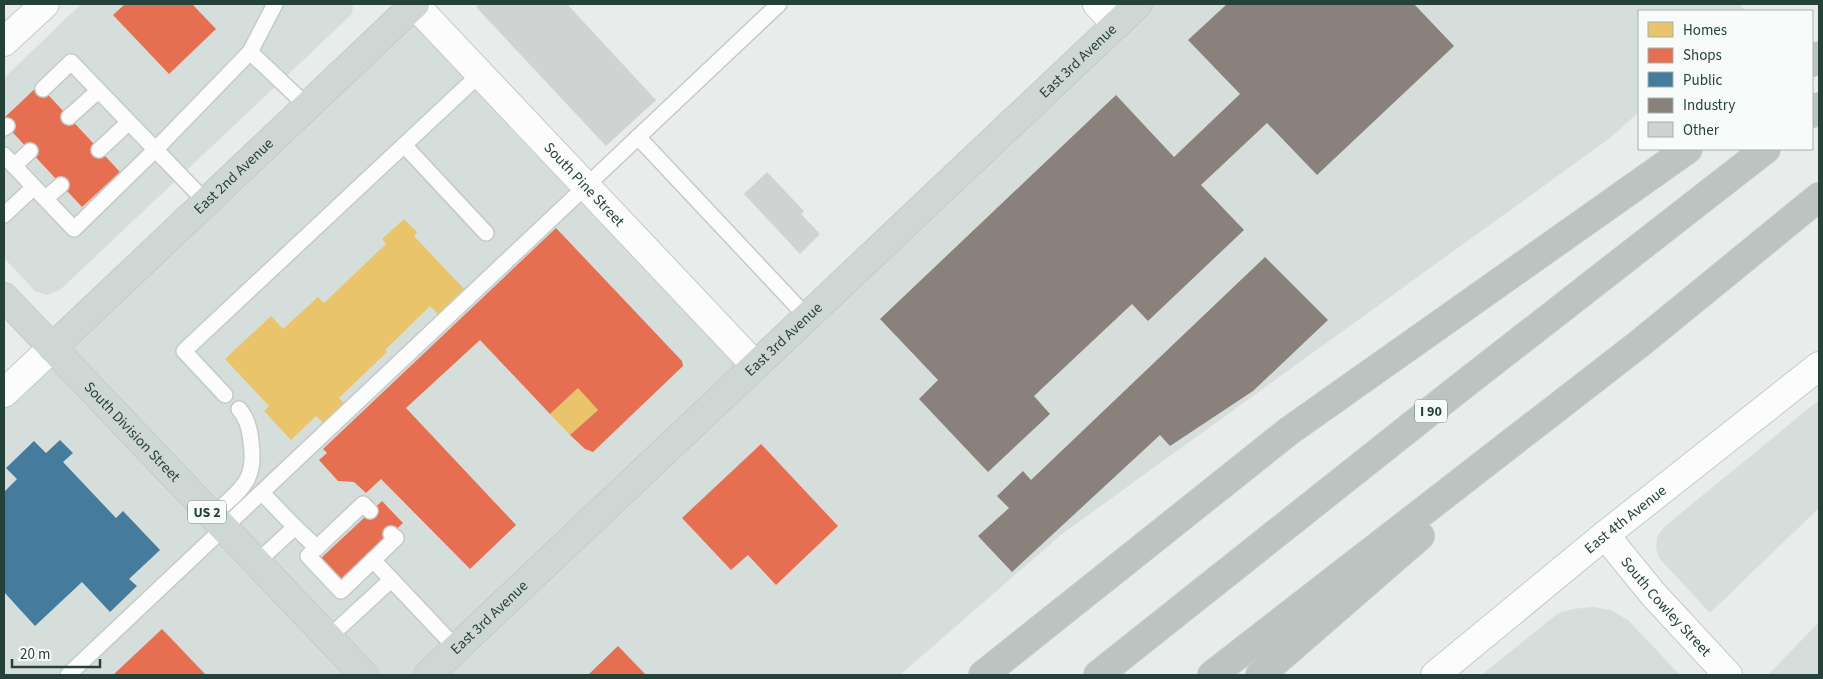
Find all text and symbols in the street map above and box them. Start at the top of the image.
legend [1638,10,1813,150]
street label: East 3rd Avenue [1035,19,1122,103]
text: Homes [1683,20,1727,41]
text: Shops [1683,45,1722,66]
text: Public [1683,70,1722,91]
text: Industry [1683,95,1735,116]
text: Other [1683,120,1720,141]
street label: East 2nd Avenue [189,133,278,219]
street label: South Pine Street [539,138,629,231]
street label: East 3rd Avenue [740,298,827,381]
street label: South Division Street [79,377,185,487]
road number: I 90 [1415,400,1447,422]
street label: East 4th Avenue [1580,480,1671,559]
road number: US 2 [188,501,226,524]
street label: South Cowley Street [1616,552,1716,661]
street label: East 3rd Avenue [446,576,533,660]
scale bar [12,636,100,668]
text: 20 m [20,644,50,665]

